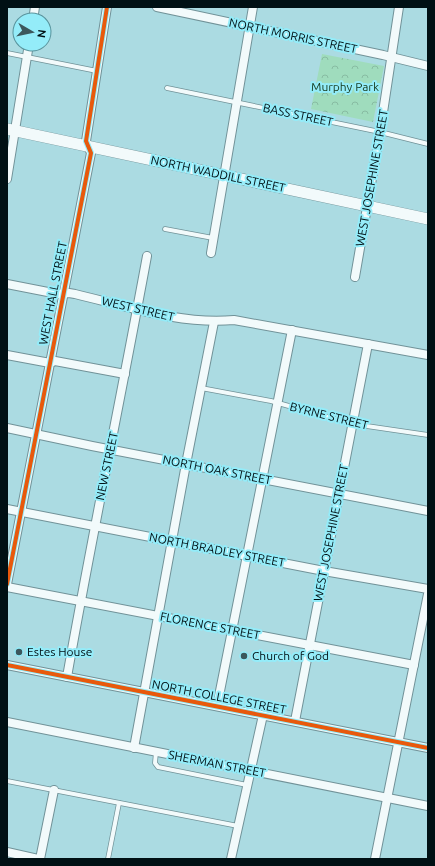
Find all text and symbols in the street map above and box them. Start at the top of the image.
north arrow [12,12,52,52]
street label: NORTH MORRIS STREET [228,16,359,56]
text: N [35,29,48,39]
park label: Murphy Park [311,80,379,93]
street label: BASS STREET [262,101,335,128]
street label: WEST JOSEPHINE STREET [353,108,390,247]
street label: NORTH WADDILL STREET [150,153,287,194]
street label: WEST HALL STREET [36,240,69,346]
street label: WEST STREET [101,294,176,323]
street label: BYRNE STREET [289,399,370,432]
street label: NEW STREET [93,430,120,501]
street label: NORTH OAK STREET [161,453,273,487]
street label: WEST JOSEPHINE STREET [311,463,350,602]
street label: NORTH BRADLEY STREET [148,530,286,569]
street label: FLORENCE STREET [159,609,261,642]
place label: Estes House [27,645,92,658]
marker: Estes House [14,647,24,657]
place label: Church of God [252,649,329,662]
marker: Church of God [239,651,249,661]
street label: NORTH COLLEGE STREET [151,677,288,716]
street label: SHERMAN STREET [167,748,267,779]

